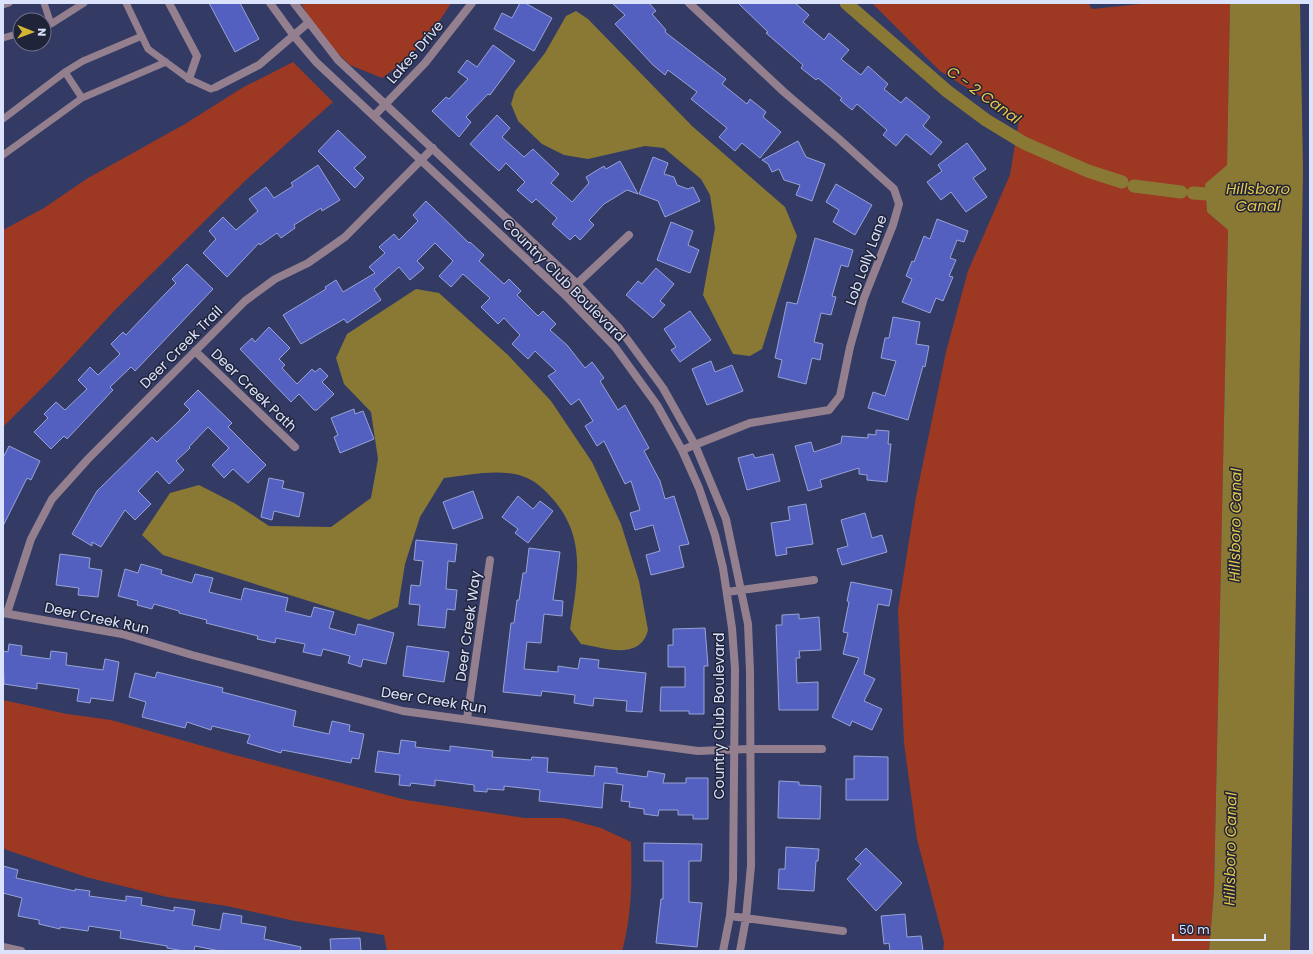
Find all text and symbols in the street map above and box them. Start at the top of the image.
north arrow [12,12,52,52]
street label: Lakes Drive [382,16,448,88]
text: N [34,28,50,36]
water label: C - 2 Canal [943,61,1026,129]
water label: Hillsboro Canal [1226,178,1290,216]
street label: Lob Lolly Lane [840,212,892,308]
street label: Country Club Boulevard [498,214,630,346]
street label: Deer Creek Trail [135,301,227,393]
street label: Deer Creek Path [207,344,301,436]
water label: Hillsboro Canal [1224,468,1246,582]
street label: Deer Creek Way [450,569,486,683]
street label: Deer Creek Run [43,597,151,639]
street label: Country Club Boulevard [709,633,729,799]
street label: Deer Creek Run [380,682,488,718]
water label: Hillsboro Canal [1219,792,1241,906]
scale bar [1173,916,1265,942]
text: 50 m [1179,921,1210,938]

